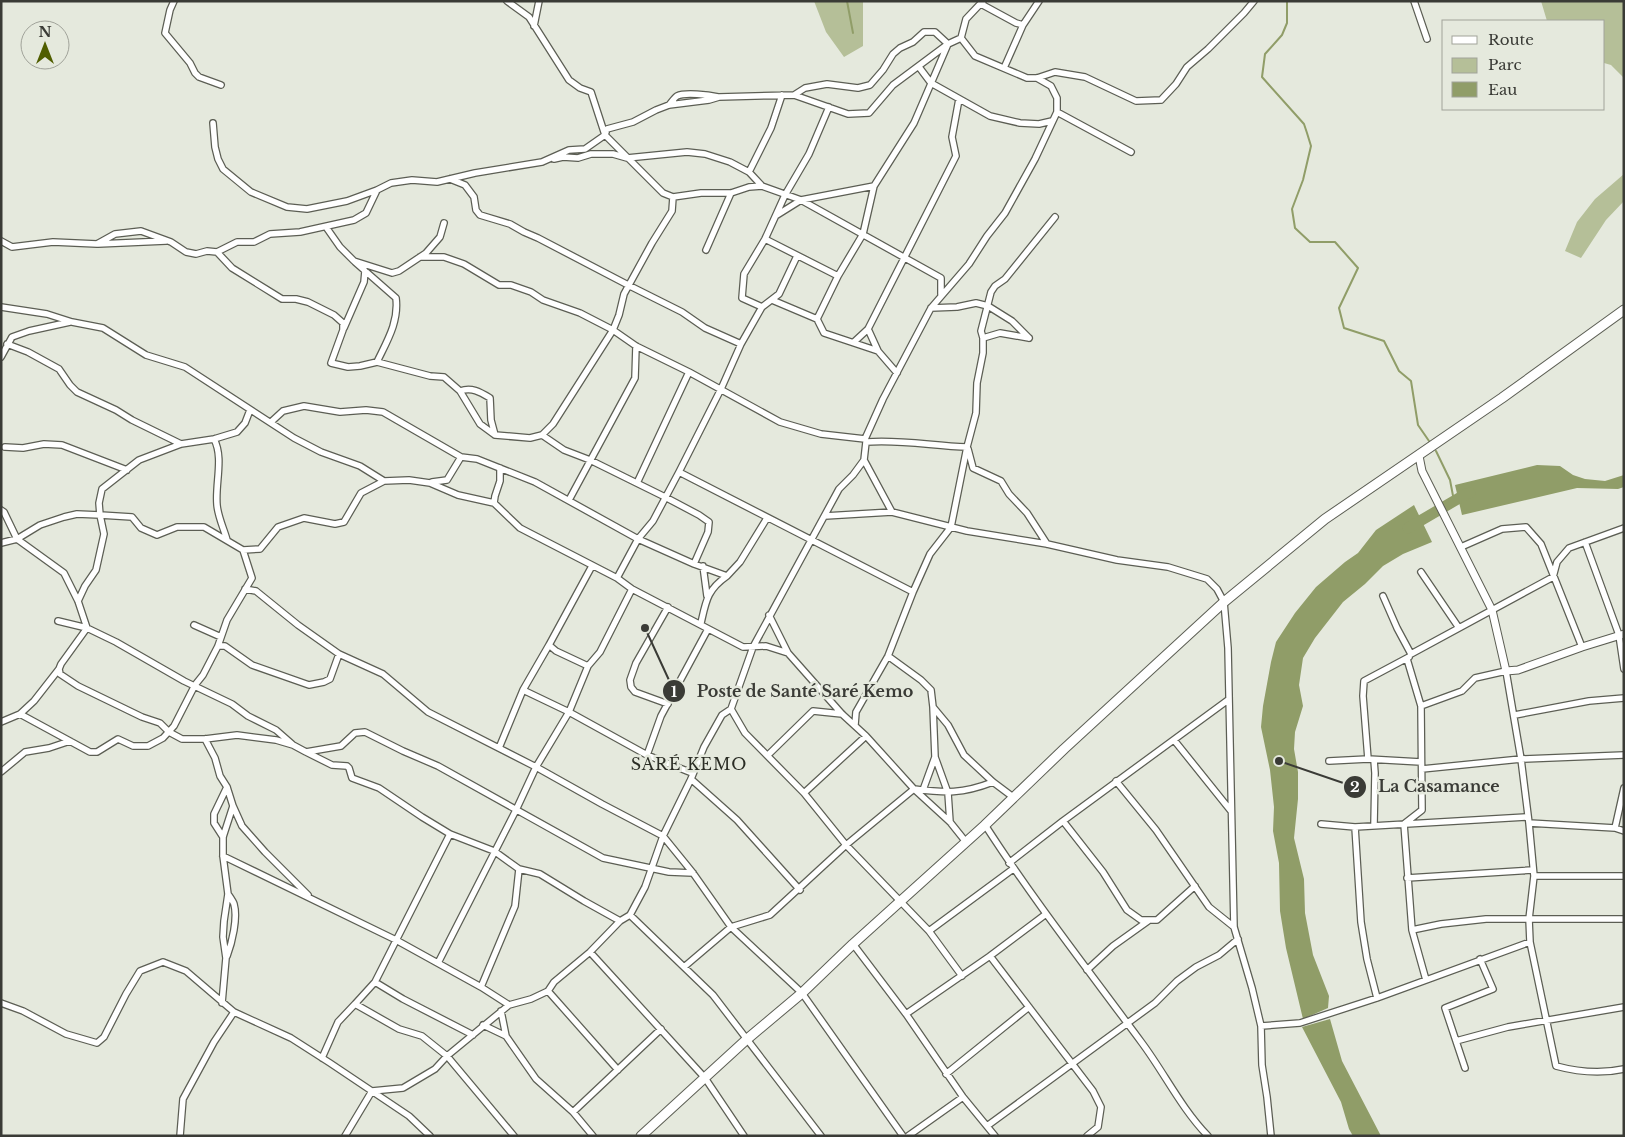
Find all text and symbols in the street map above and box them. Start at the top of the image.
north arrow [20,20,70,70]
legend [1442,20,1605,110]
text: N [38,23,52,41]
text: Route [1488,30,1534,49]
text: Parc [1488,55,1521,74]
text: Eau [1488,80,1517,99]
callout: Poste de Santé Saré Kemo [662,676,923,707]
text: Poste de Santé Saré Kemo [697,681,913,701]
text: 1 [671,682,678,701]
district label: SARÉ KEMO [631,754,747,774]
callout: La Casamance [1343,771,1509,802]
text: La Casamance [1378,776,1500,796]
text: 2 [1350,777,1360,796]

